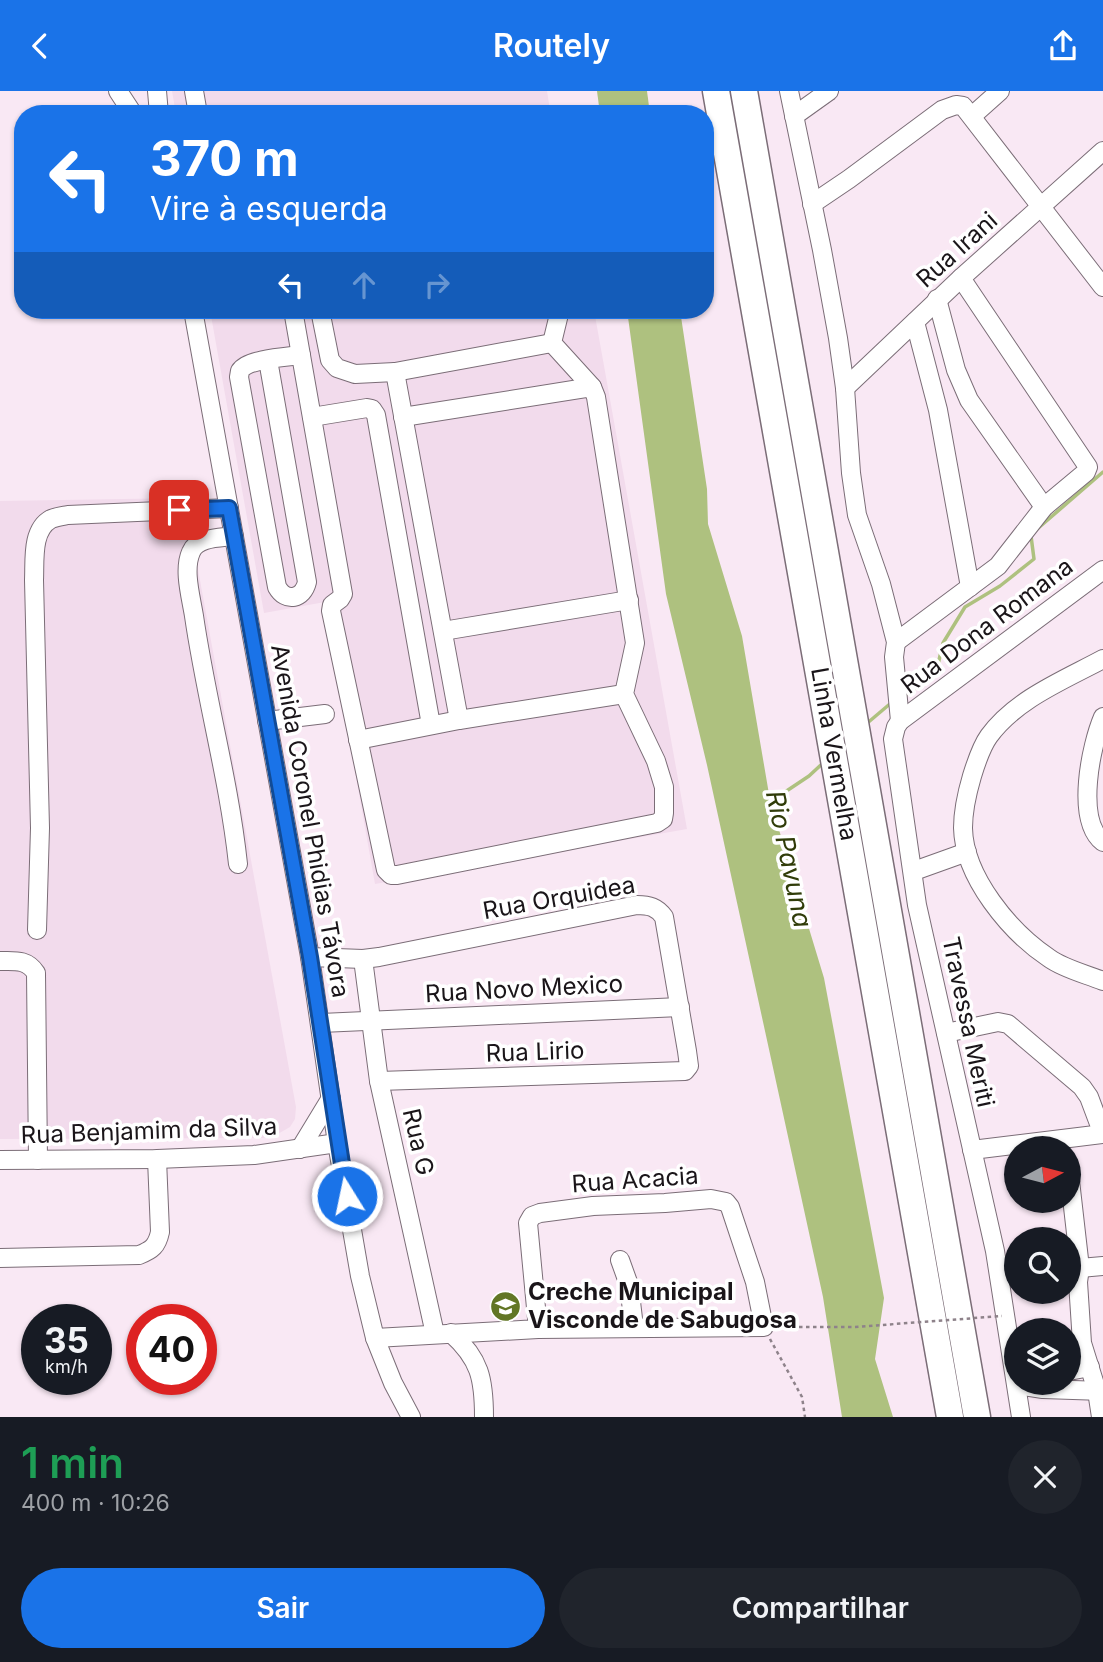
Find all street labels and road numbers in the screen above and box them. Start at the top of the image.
street label: Rua Irani [910,206,1003,293]
street label: Rua Dona Romana [895,552,1078,700]
street label: Avenida Coronel Phidias Távora [265,642,356,1000]
street label: Linha Vermelha [805,665,864,843]
street label: Rua Orquidea [481,870,637,925]
street label: Travessa Meriti [936,934,1001,1110]
street label: Rua Novo Mexico [424,969,624,1008]
street label: Rua Lirio [485,1035,585,1068]
street label: Rua G [397,1106,440,1178]
street label: Rua Benjamim da Silva [20,1112,278,1149]
street label: Rua Acacia [571,1161,699,1198]

